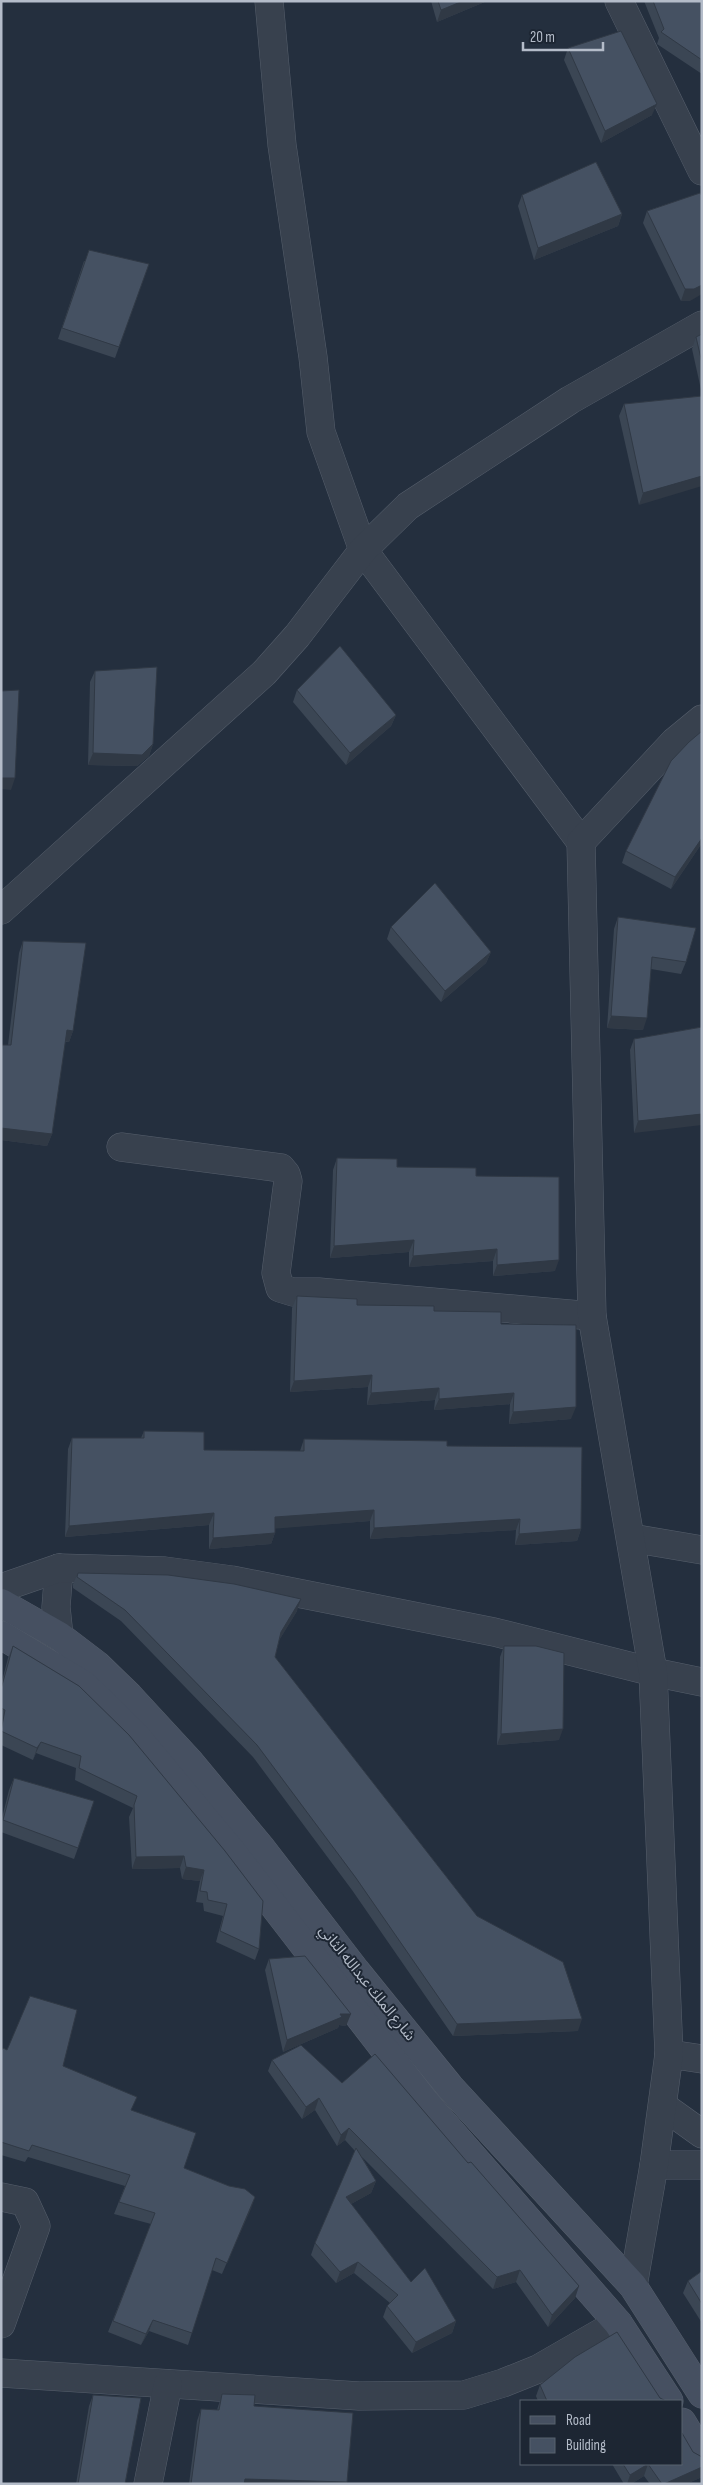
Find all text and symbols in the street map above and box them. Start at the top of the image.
scale bar [523,20,603,52]
text: 20 m [530,28,555,47]
street label: شارع الملك عبدالله الثاني [313,1921,420,2046]
legend [520,2400,683,2465]
text: Road [566,2411,591,2430]
text: Building [566,2436,606,2455]

